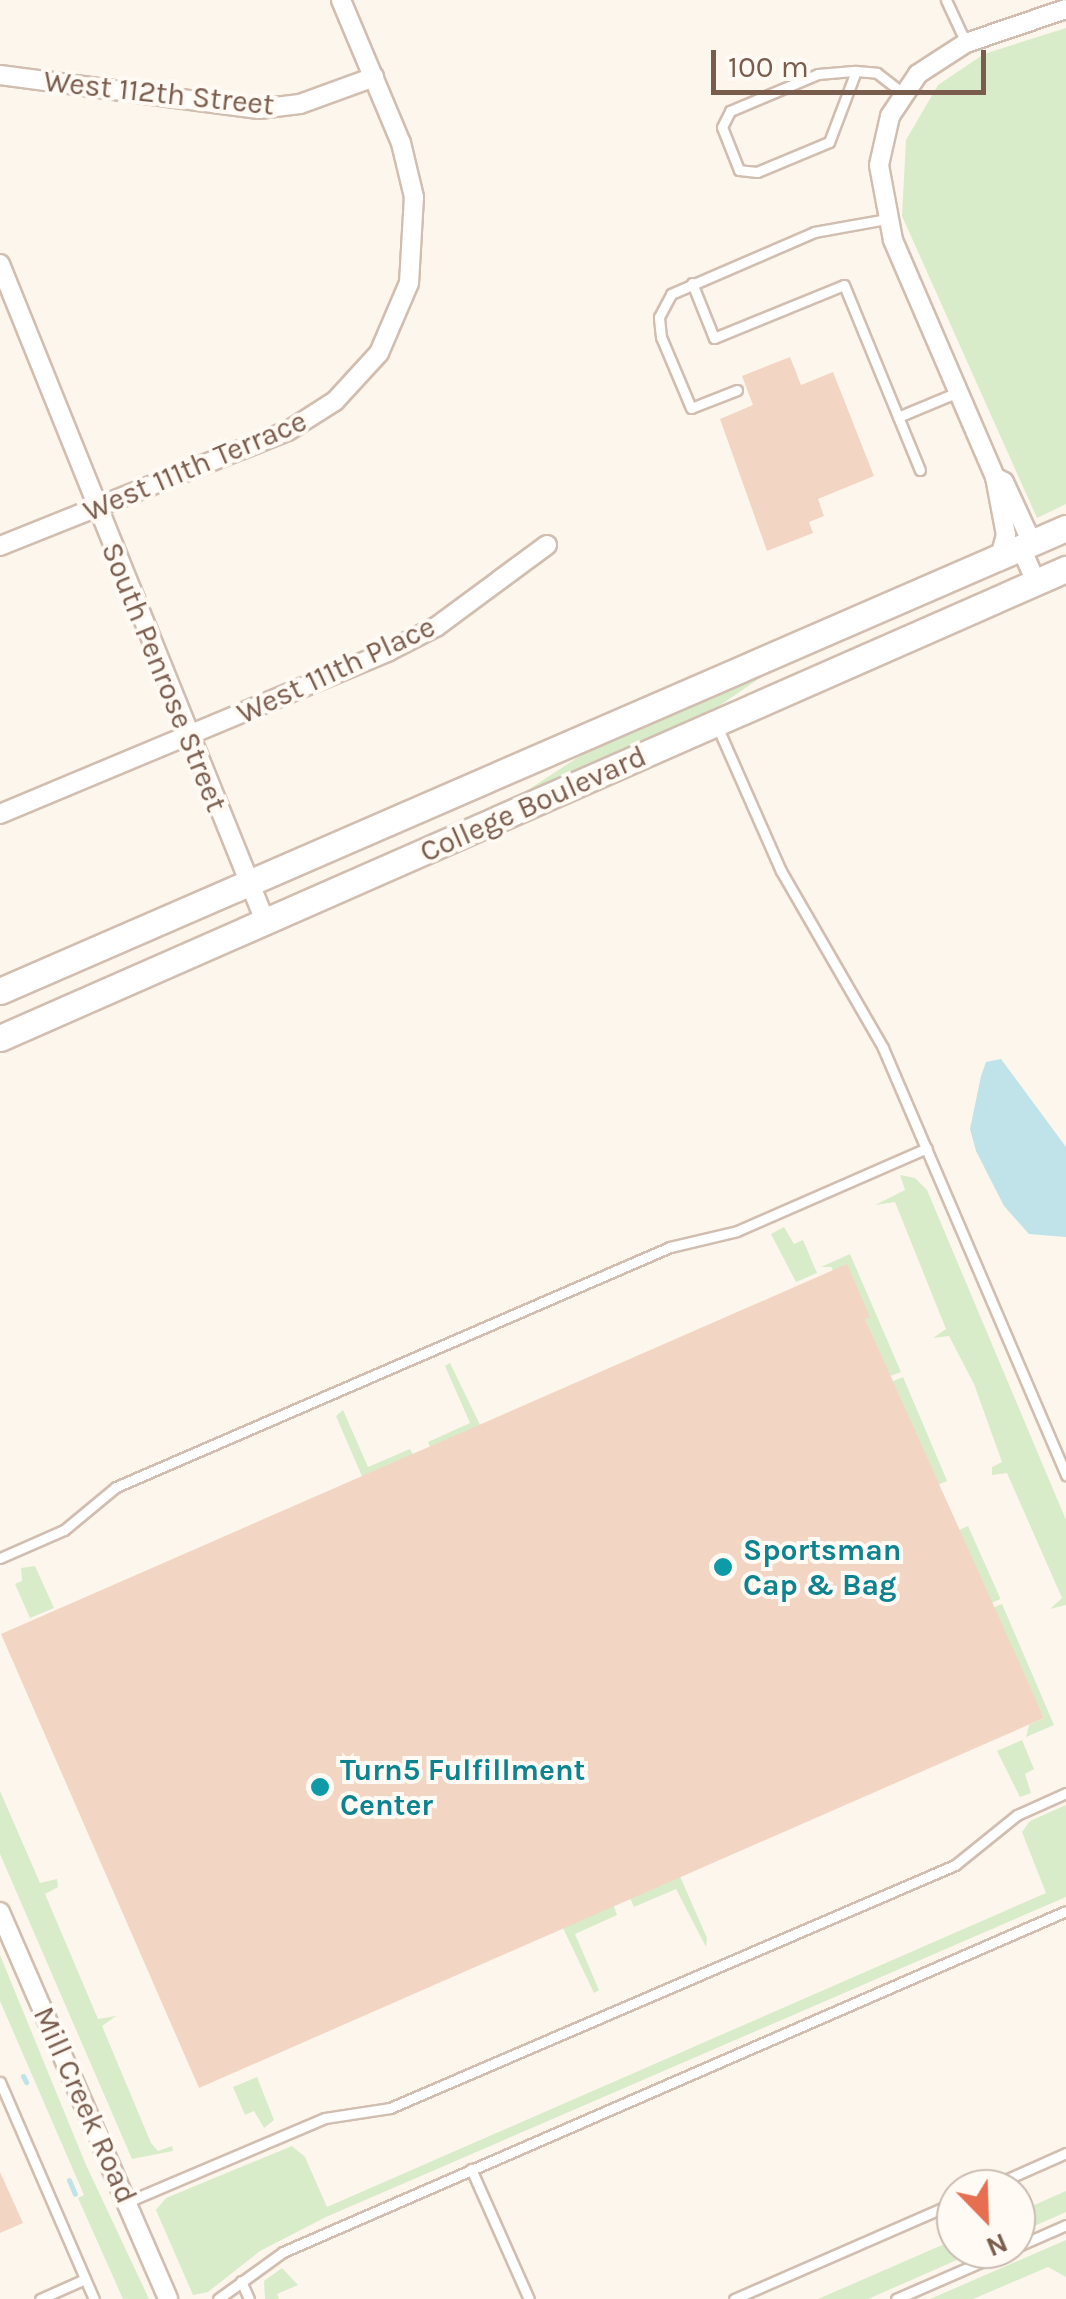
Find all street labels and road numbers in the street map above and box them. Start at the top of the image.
street label: West 112th Street [42,63,276,123]
street label: West 111th Terrace [78,403,312,529]
street label: South Penrose Street [94,537,234,817]
street label: West 111th Place [231,608,441,732]
street label: College Boulevard [414,738,652,870]
street label: Mill Creek Road [26,2001,144,2209]

